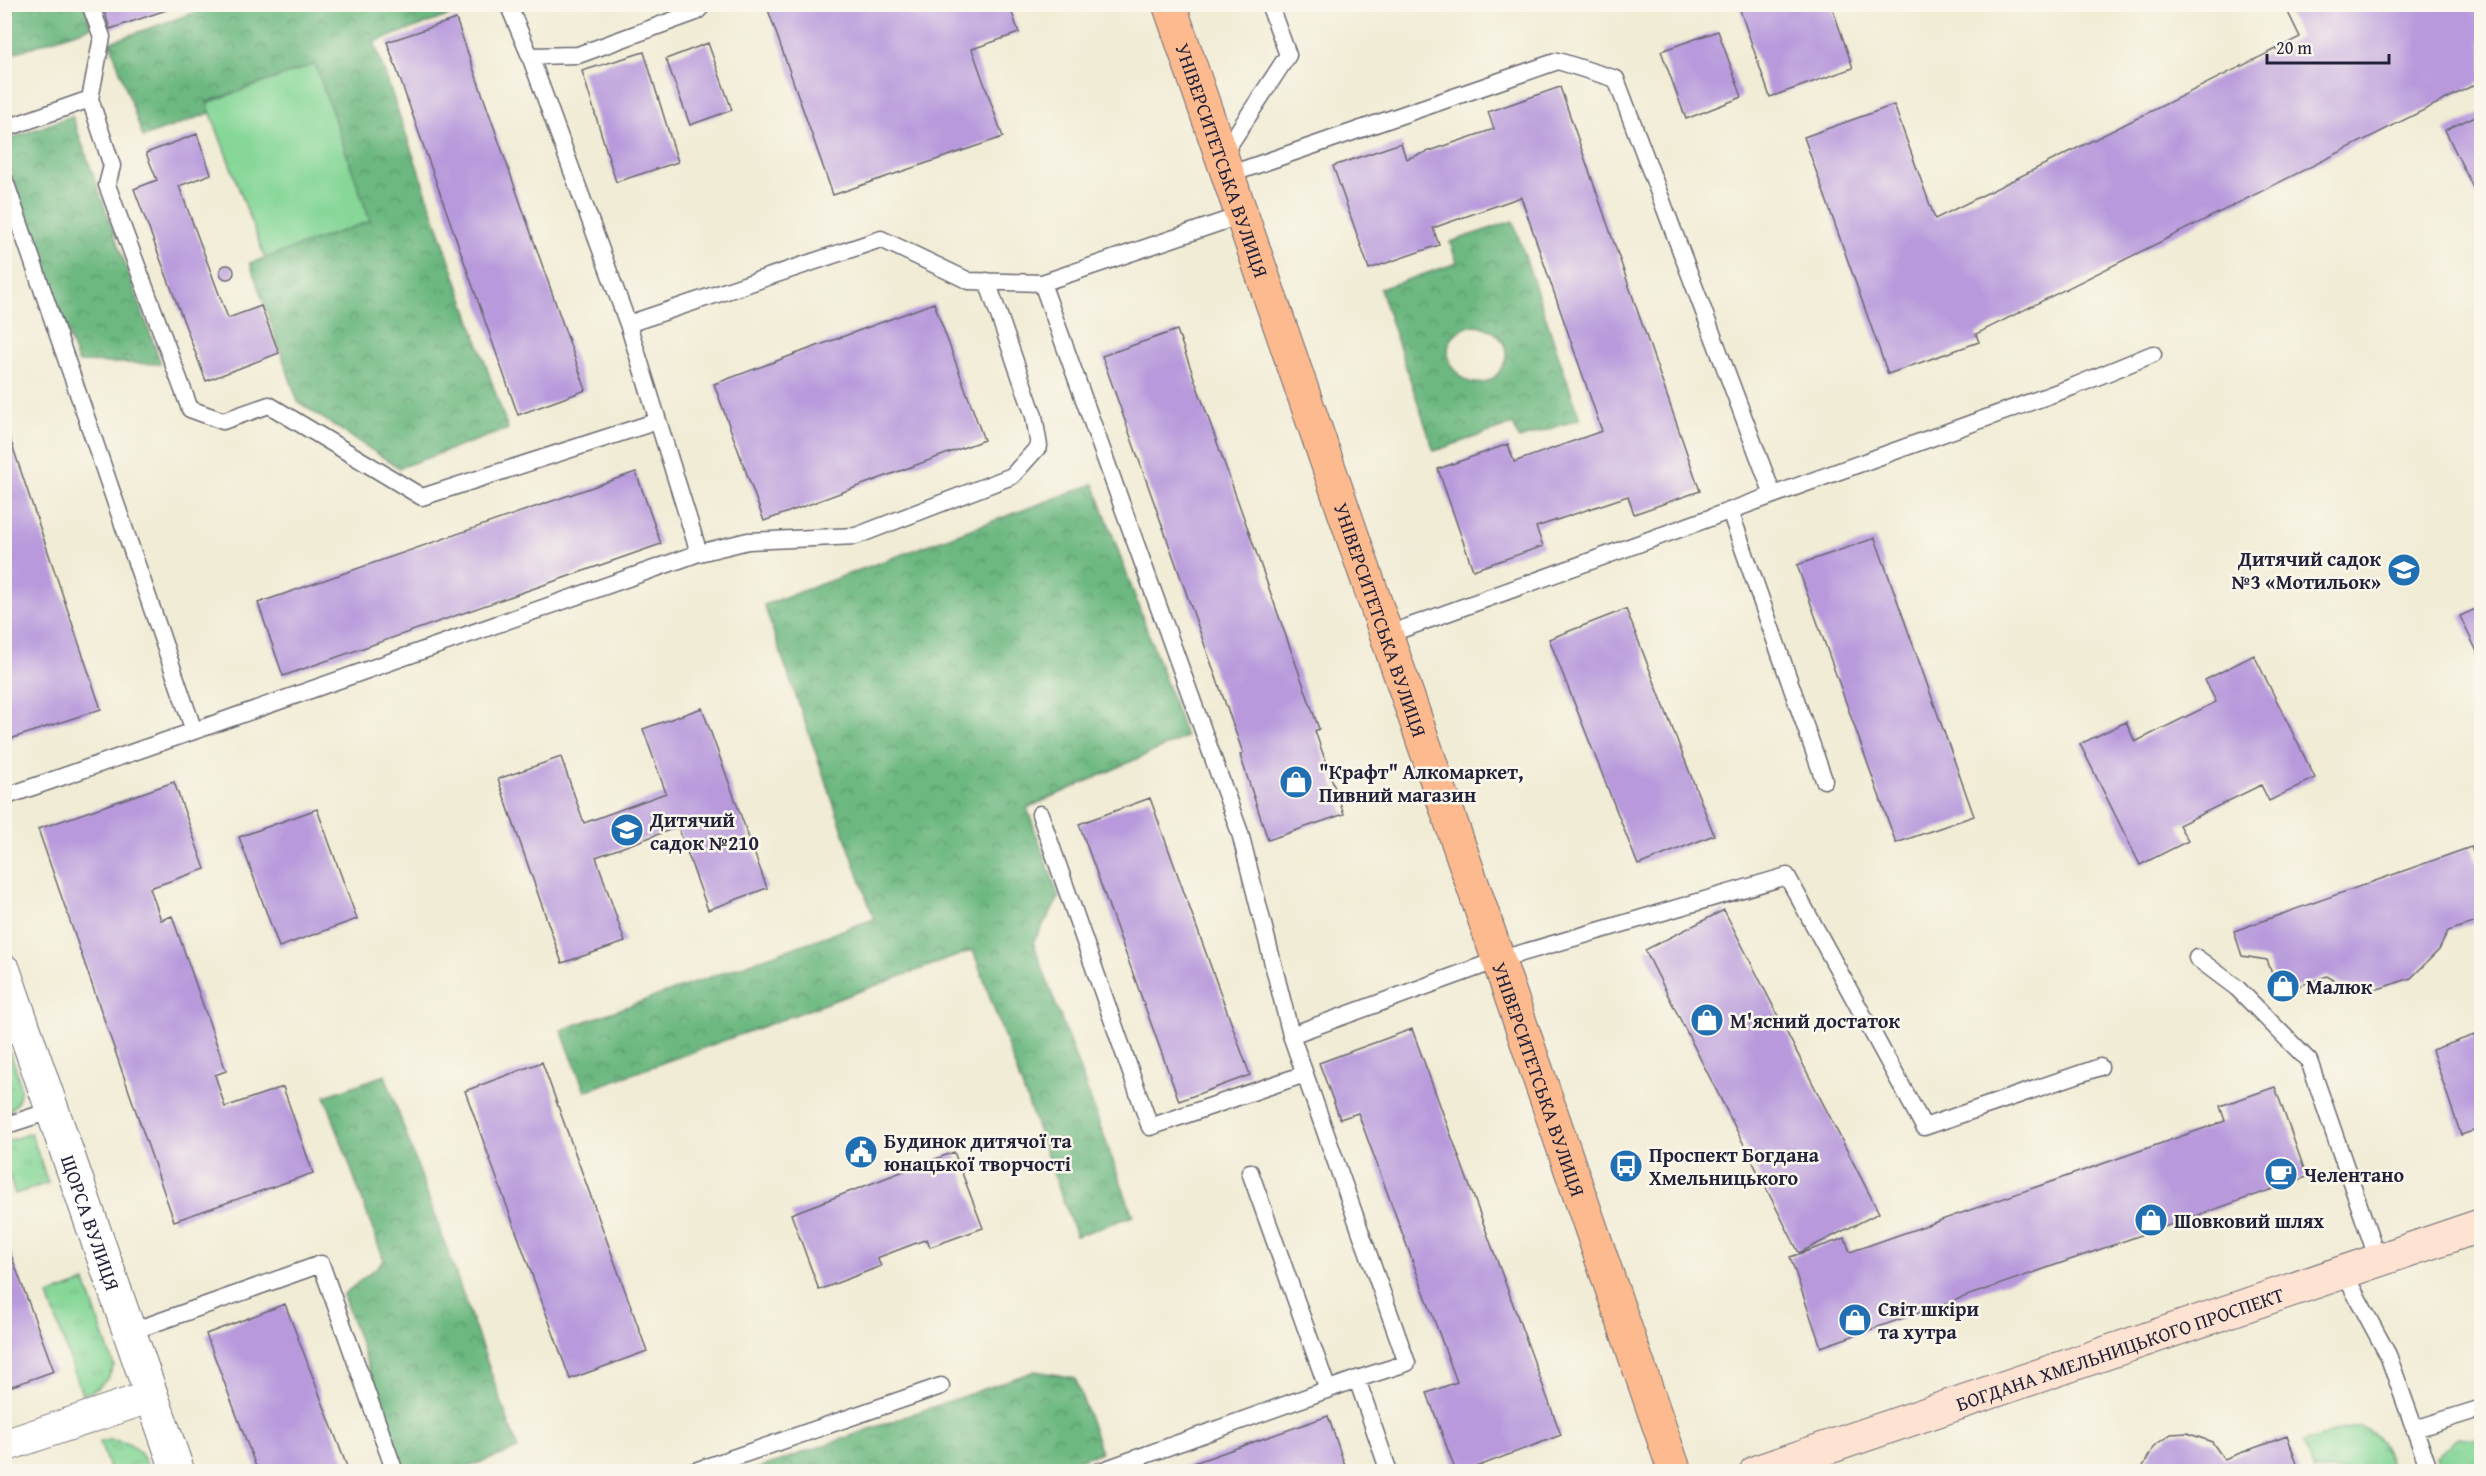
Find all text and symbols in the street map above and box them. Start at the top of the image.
scale bar [2267,27,2388,65]
text: 20 m [2276,34,2312,61]
street label: УНІВЕРСИТЕТСЬКА ВУЛИЦЯ [1169,39,1277,281]
street label: УНІВЕРСИТЕТСЬКА ВУЛИЦЯ [1327,498,1435,741]
place label: Дитячий садок №3 «Мотильок» [2231,544,2382,596]
school or university icon: Дитячий садок №3 «Мотильок» [2386,552,2422,588]
place label: "Крафт" Алкомаркет, Пивний магазин [1319,757,1524,809]
shop icon: "Крафт" Алкомаркет, Пивний магазин [1278,764,1314,800]
place label: Дитячий садок №210 [649,805,759,857]
school or university icon: Дитячий садок №210 [609,812,645,848]
street label: УНІВЕРСИТЕТСЬКА ВУЛИЦЯ [1486,958,1593,1200]
shop icon: Малюк [2265,968,2301,1004]
place label: Малюк [2306,972,2373,1001]
shop icon: М'ясний достаток [1689,1002,1725,1038]
place label: М'ясний достаток [1730,1006,1900,1035]
place label: Будинок дитячої та юнацької творчості [884,1126,1072,1178]
public building icon: Будинок дитячої та юнацької творчості [843,1134,879,1170]
place label: Проспект Богдана Хмельницького [1649,1140,1820,1192]
bus stop icon: Проспект Богдана Хмельницького [1608,1148,1644,1184]
street label: ЩОРСА ВУЛИЦЯ [54,1151,128,1294]
cafe icon: Челентано [2263,1156,2299,1192]
place label: Челентано [2304,1160,2405,1189]
shop icon: Шовковий шлях [2133,1202,2169,1238]
place label: Шовковий шлях [2174,1206,2324,1235]
street label: БОГДАНА ХМЕЛЬНИЦЬКОГО ПРОСПЕКТ [1952,1279,2287,1418]
place label: Світ шкіри та хутра [1878,1294,1979,1346]
shop icon: Світ шкіри та хутра [1837,1302,1873,1338]

